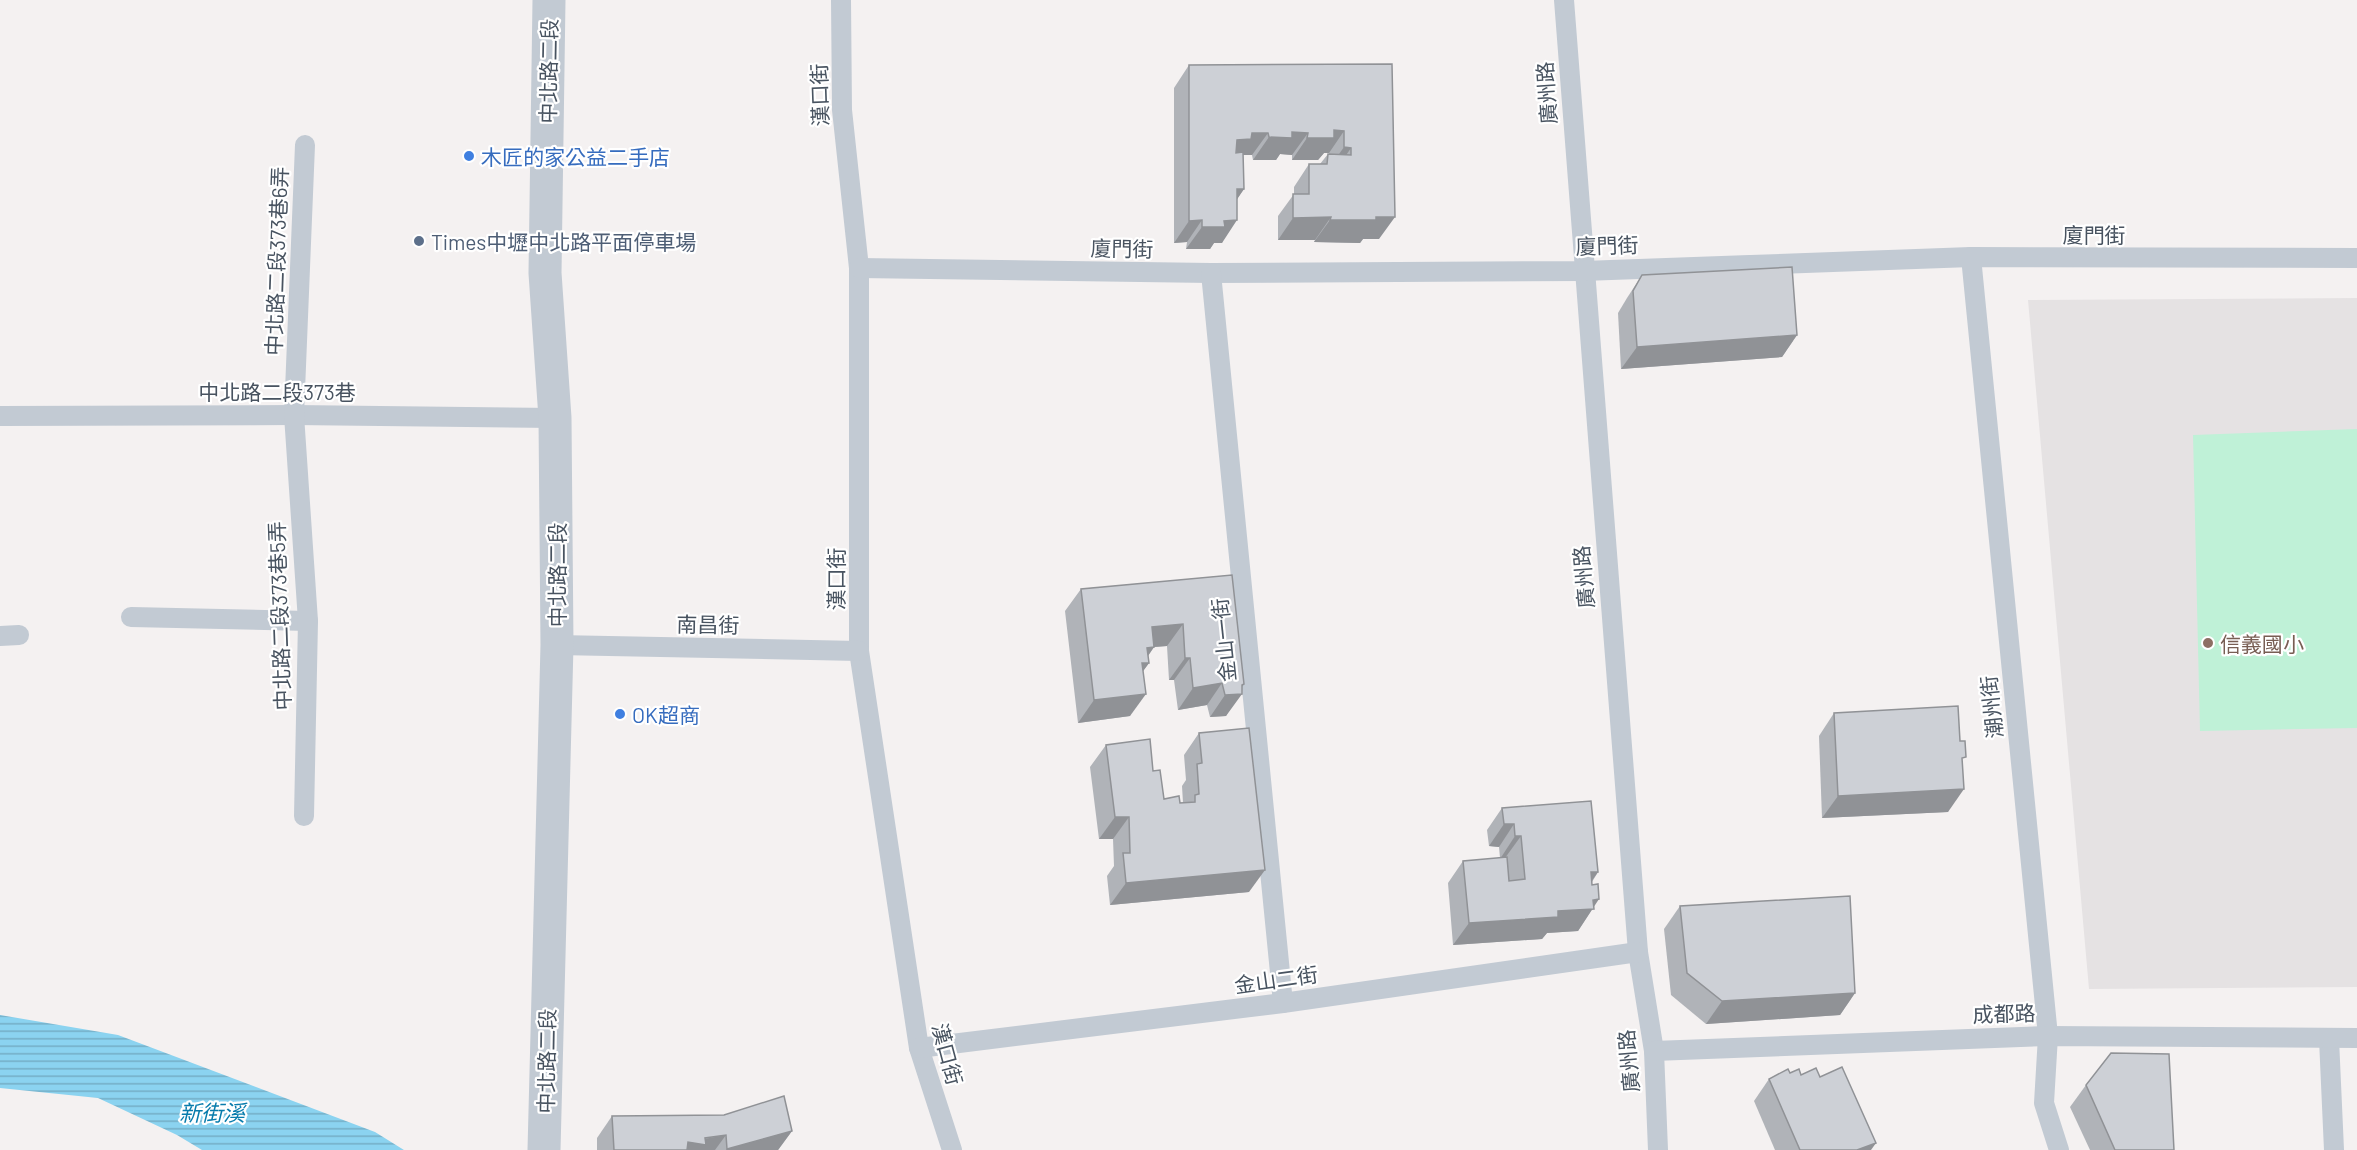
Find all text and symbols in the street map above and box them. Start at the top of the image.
street label: 中北路二段 [535,18,561,124]
street label: 廣州路 [1531,61,1561,125]
street label: 漢口街 [805,63,833,127]
place label: 木匠的家公益二手店 [481,144,670,169]
marker: 木匠的家公益二手店 [462,149,476,163]
street label: 中北路二段373巷6弄 [260,166,292,356]
street label: 廈門街 [2063,222,2126,247]
place label: Times中壢中北路平面停車場 [431,229,696,254]
street label: 廈門街 [1575,231,1639,259]
marker: Times中壢中北路平面停車場 [412,234,426,248]
street label: 廈門街 [1090,235,1154,261]
street label: 中北路二段373巷 [198,379,356,404]
street label: 中北路二段373巷5弄 [263,521,295,711]
street label: 中北路二段 [544,523,569,628]
street label: 廣州路 [1568,545,1598,609]
street label: 漢口街 [823,548,848,611]
street label: 金山一街 [1206,597,1240,683]
street label: 南昌街 [676,611,740,637]
place label: 信義國小 [2220,631,2304,656]
marker: 信義國小 [2201,636,2215,650]
street label: 潮州街 [1975,674,2007,740]
place label: OK超商 [632,702,700,727]
marker: OK超商 [613,707,627,721]
street label: 金山二街 [1233,961,1319,997]
street label: 成都路 [1972,999,2036,1027]
street label: 中北路二段 [533,1008,559,1114]
street label: 漢口街 [928,1020,968,1088]
street label: 廣州路 [1613,1029,1643,1093]
water label: 新街溪 [179,1099,248,1125]

